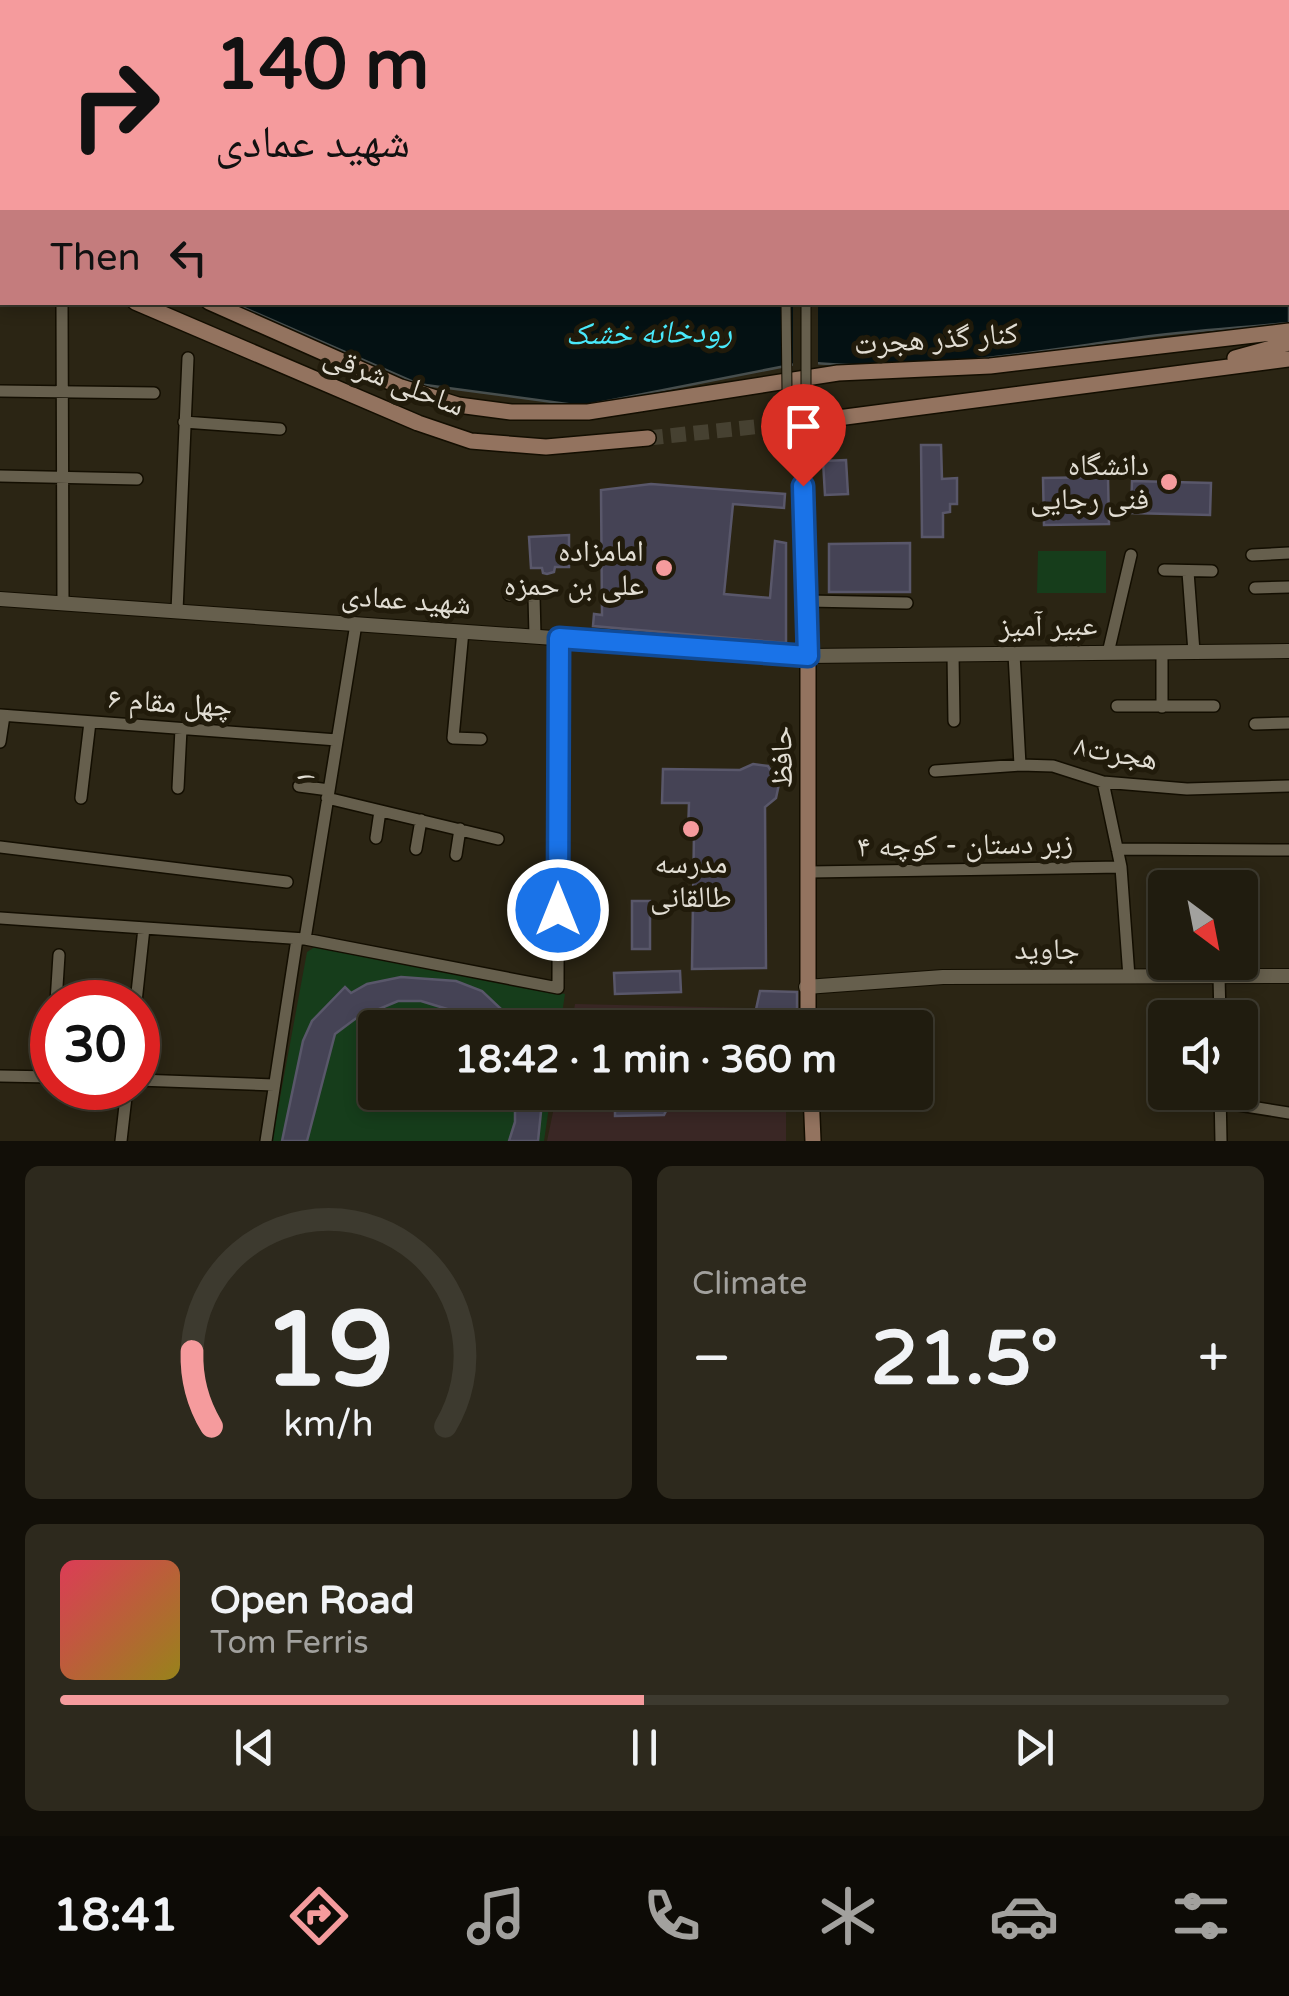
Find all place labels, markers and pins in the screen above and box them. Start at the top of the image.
pin [761,384,846,487]
place label: دانشگاه فنی رجایی [1030,447,1149,518]
marker: دانشگاه فنی رجایی [1158,471,1180,493]
place label: امامزاده علی بن حمزه [504,533,644,604]
marker: امامزاده علی بن حمزه [653,557,675,579]
marker: مدرسه طالقانی [680,818,702,840]
place label: مدرسه طالقانی [650,845,732,916]

